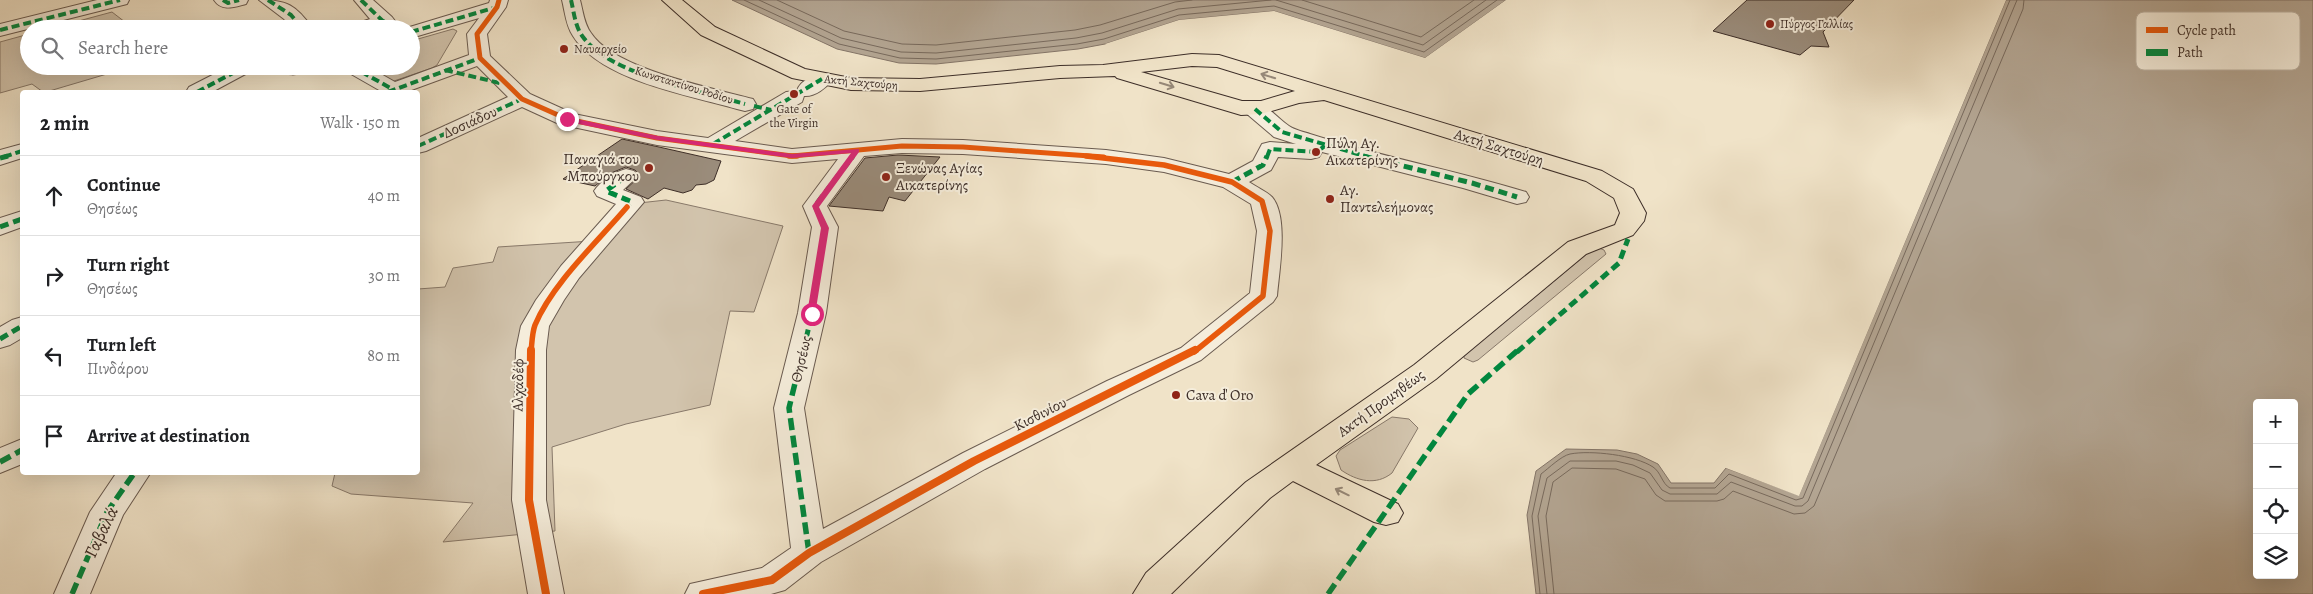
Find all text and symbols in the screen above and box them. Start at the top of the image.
legend [2136,12,2300,70]
place label: Πύργος Γαλλίας [1780,16,1853,32]
marker: Πύργος Γαλλίας [1764,18,1776,30]
search box [20,20,420,75]
text: Cycle path [2177,21,2237,40]
icon: search [38,34,66,62]
text: Search here [78,35,168,61]
place label: Ναυαρχείο [574,41,627,57]
marker: Ναυαρχείο [558,43,570,55]
text: Path [2177,43,2204,62]
street label: Κωνσταντίνου Ροδίου [633,62,735,108]
one-way arrow [1261,70,1277,80]
street label: Ακτή Σαχτούρη [822,71,899,93]
one-way arrow [1159,81,1175,91]
marker: Gate of the Virgin [788,88,800,100]
street label: Δοσιάδου [440,101,500,143]
place label: Gate of the Virgin [770,101,819,131]
route end [556,108,579,131]
text: 2 min [40,109,89,137]
text: Walk · 150 m [320,112,400,134]
street label: Ακτή Σαχτούρη [1451,124,1546,170]
place label: Πύλη Αγ. Αικατερίνης [1325,133,1398,170]
marker: Πύλη Αγ. Αικατερίνης [1310,146,1322,158]
place label: Παναγιά του Μπούργκου [563,149,639,186]
place label: Ξενώνας Αγίας Αικατερίνης [895,158,983,195]
marker: Παναγιά του Μπούργκου [643,162,655,174]
marker: Ξενώνας Αγίας Αικατερίνης [880,171,892,183]
text: Continue [87,172,161,198]
place label: Αγ. Παντελεήμονας [1339,180,1434,217]
icon: ahead [40,182,68,210]
text: 40 m [368,185,400,207]
marker: Αγ. Παντελεήμονας [1324,193,1336,205]
text: Θησέως [87,198,138,220]
text: Turn right [87,252,169,278]
icon: right [40,262,68,290]
text: 30 m [368,265,400,287]
text: Θησέως [87,278,138,300]
route start [801,303,824,326]
text: Turn left [87,332,156,358]
street label: Θησέως [786,334,816,384]
icon: left [40,342,68,370]
text: 80 m [367,345,400,367]
text: Πινδάρου [87,358,149,380]
street label: Αλχαδέφ [508,358,528,413]
street label: Ακτή Προμηθέως [1333,365,1429,442]
place label: Cava ď Oro [1186,385,1253,405]
marker: Cava ď Oro [1170,389,1182,401]
street label: Κισθινίου [1010,392,1070,436]
map controls [2253,399,2298,579]
button: + [2253,399,2298,444]
icon: arrive [40,422,68,450]
text: Arrive at destination [87,423,250,449]
button: − [2253,444,2298,489]
one-way arrow [1335,486,1350,496]
button: locate [2253,489,2298,534]
street label: Γαβαλά [78,502,124,562]
button: layers [2253,534,2298,579]

